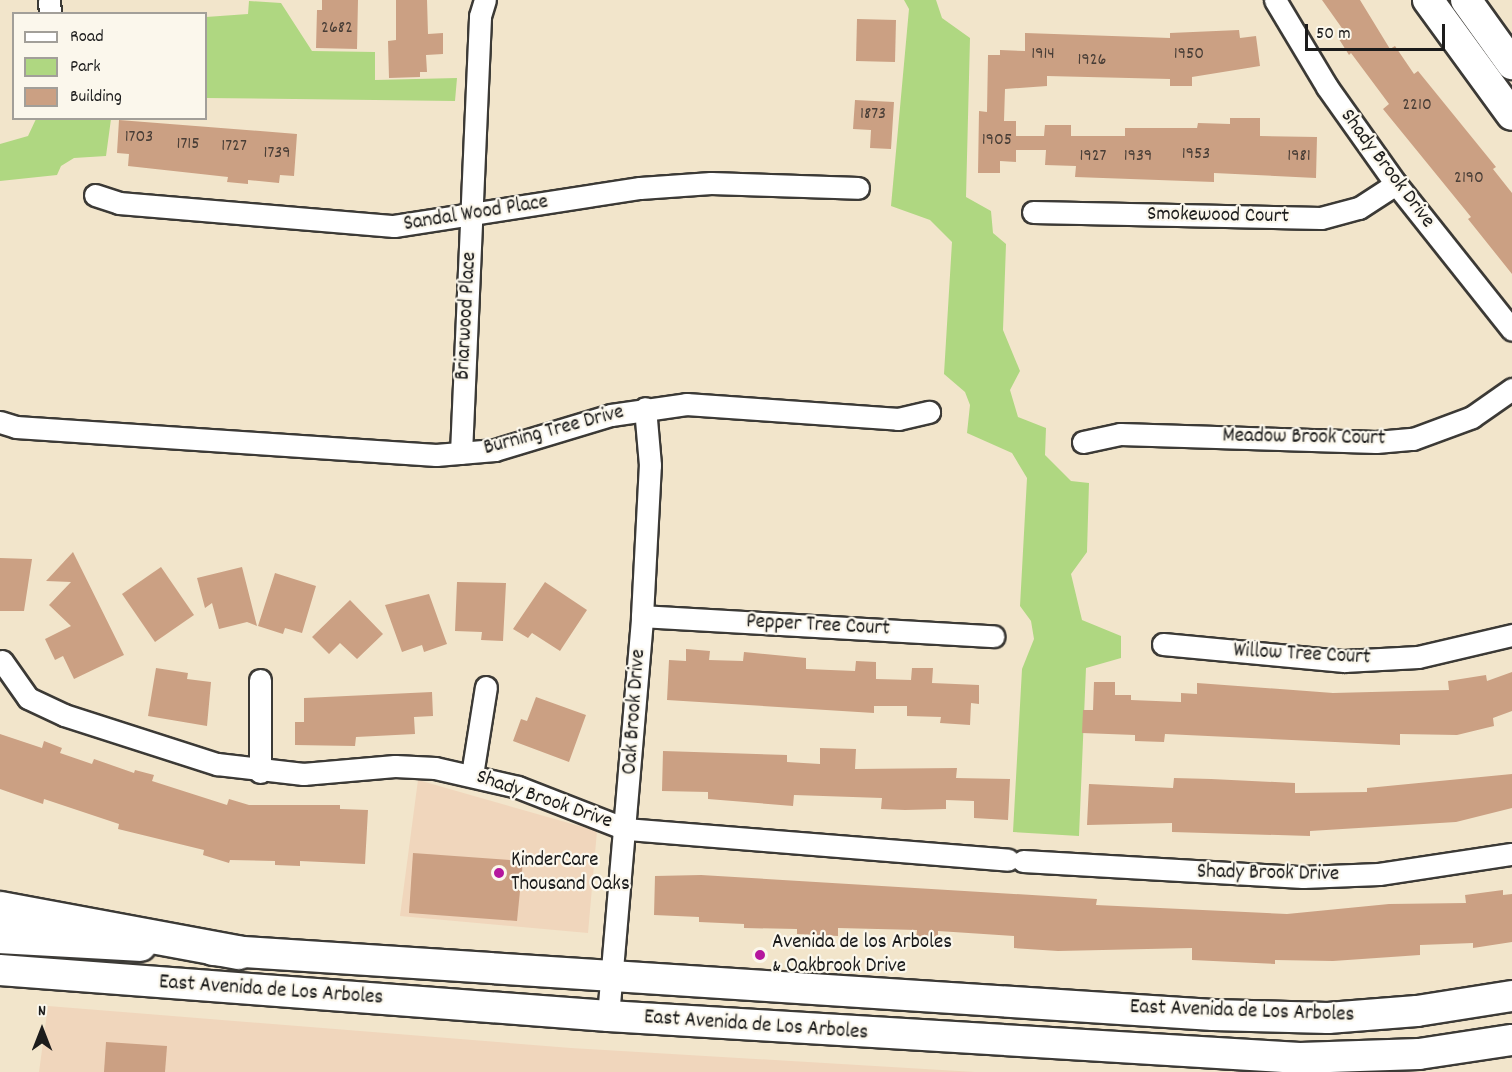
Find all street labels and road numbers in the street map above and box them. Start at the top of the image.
street label: Shady Brook Drive [1334,105,1440,233]
street label: Sandal Wood Place [402,190,550,238]
street label: Smokewood Court [1147,202,1289,230]
street label: Briarwood Place [451,251,483,381]
street label: Burning Tree Drive [481,400,627,462]
street label: Meadow Brook Court [1222,424,1386,452]
street label: Pepper Tree Court [746,610,890,642]
street label: Willow Tree Court [1233,639,1371,671]
street label: Oak Brook Drive [618,648,652,776]
street label: Shady Brook Drive [473,765,615,835]
street label: Shady Brook Drive [1197,860,1339,888]
street label: East Avenida de Los Arboles [158,971,384,1011]
street label: East Avenida de Los Arboles [1129,995,1355,1029]
street label: East Avenida de Los Arboles [643,1006,869,1046]

